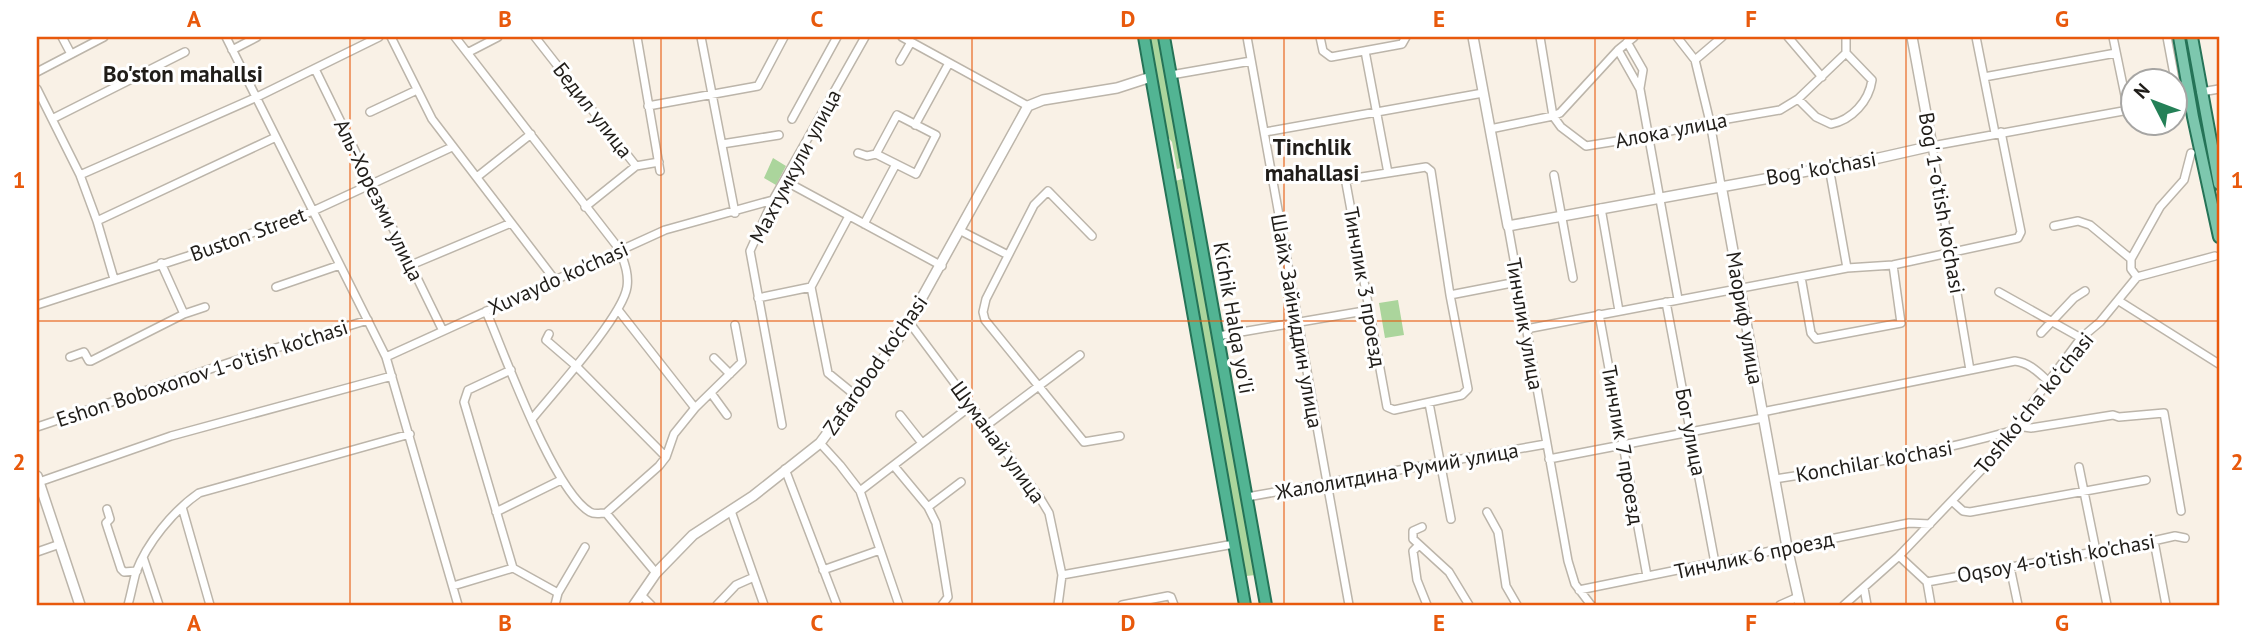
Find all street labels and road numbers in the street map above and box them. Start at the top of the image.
street label: Бедил улица [547,57,639,163]
street label: Махтумкули улица [743,85,847,247]
street label: Алока улица [1613,106,1729,154]
street label: Bog' 1-o'tish ko'chasi [1913,110,1971,296]
street label: Аль-Хорезми улица [328,114,430,286]
street label: Bog' ko'chasi [1764,145,1878,191]
street label: Buston Street [186,201,310,267]
street label: Тинчлик 3 проезд [1338,205,1392,369]
street label: Шайх Зайниддин улица [1265,212,1329,430]
street label: Xuvaydo ko'chasi [484,235,632,321]
street label: Kichik Halqa yo'li [1207,240,1261,396]
street label: Маориф улица [1720,249,1770,387]
street label: Тинчлик улица [1500,256,1550,392]
street label: Zafarobod ko'chasi [817,290,933,440]
street label: Eshon Boboxonov 1-o'tish ko'chasi [53,313,351,433]
street label: Toshkoʻcha koʻchasi [1968,327,2100,479]
street label: Тинчлик 7 проезд [1596,363,1650,527]
street label: Шуманай улица [945,376,1051,508]
street label: Бог улица [1669,386,1713,478]
street label: Konchilar ko'chasi [1794,434,1954,488]
street label: Жалолитдина Румий улица [1272,436,1521,506]
street label: Тинчлик 6 проезд [1672,525,1836,585]
street label: Oqsoy 4-o'tish ko'chasi [1955,527,2157,589]

